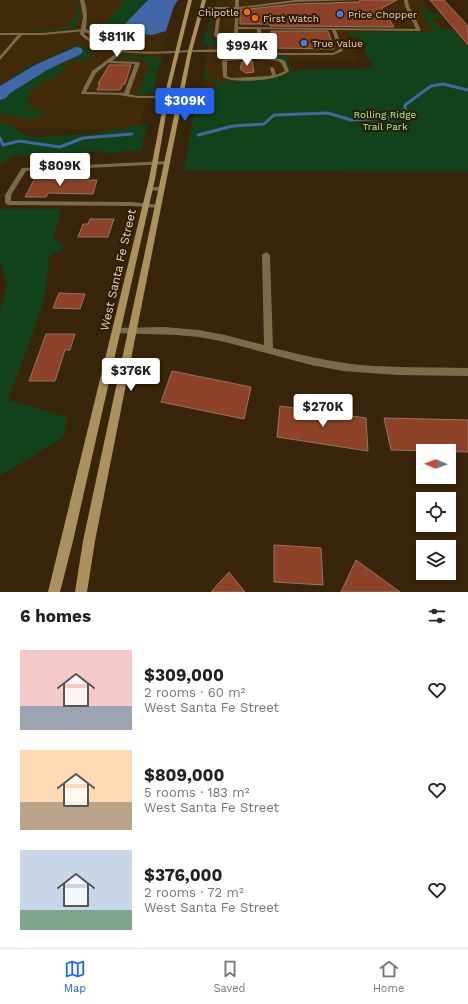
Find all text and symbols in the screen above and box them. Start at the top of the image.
place label: Chipotle [198,7,239,18]
marker: Chipotle [242,7,252,17]
marker: Price Chopper [335,9,345,19]
place label: Price Chopper [348,9,417,20]
marker: First Watch [250,13,260,23]
place label: First Watch [263,13,319,24]
pin: $811K [89,24,145,58]
text: $811K [99,29,135,44]
pin: $994K [219,33,275,67]
text: $994K [226,38,268,53]
marker: True Value [299,38,309,48]
place label: True Value [312,38,363,49]
pin: $309K [157,88,213,122]
text: $309K [164,93,206,108]
park label: Rolling Ridge Trail Park [354,109,417,132]
pin: $809K [32,153,88,187]
text: $809K [39,158,81,173]
street label: West Santa Fe Street [97,208,139,332]
pin: $376K [103,358,159,392]
text: $376K [111,363,151,378]
pin: $270K [295,394,351,428]
text: $270K [303,399,343,414]
north arrow [416,444,456,484]
map controls [416,444,456,580]
button: locate [416,492,456,532]
button: layers [416,540,456,580]
icon: filters [426,605,448,627]
text: 6 homes [20,606,91,626]
text: $309,000 [144,665,224,685]
icon: home [52,666,100,714]
icon: heart [426,679,448,701]
text: 2 rooms · 60 m² [144,685,245,700]
text: West Santa Fe Street [144,700,279,715]
text: $809,000 [144,765,225,785]
icon: home [52,766,100,814]
icon: heart [426,779,448,801]
text: 5 rooms · 183 m² [144,785,249,800]
text: West Santa Fe Street [144,800,279,815]
text: $376,000 [144,865,222,885]
icon: home [52,866,100,914]
icon: heart [426,879,448,901]
text: 2 rooms · 72 m² [144,885,244,900]
text: West Santa Fe Street [144,900,279,915]
tab: Map [64,958,86,995]
tab: Saved [214,958,245,995]
tab: Home [373,958,404,995]

